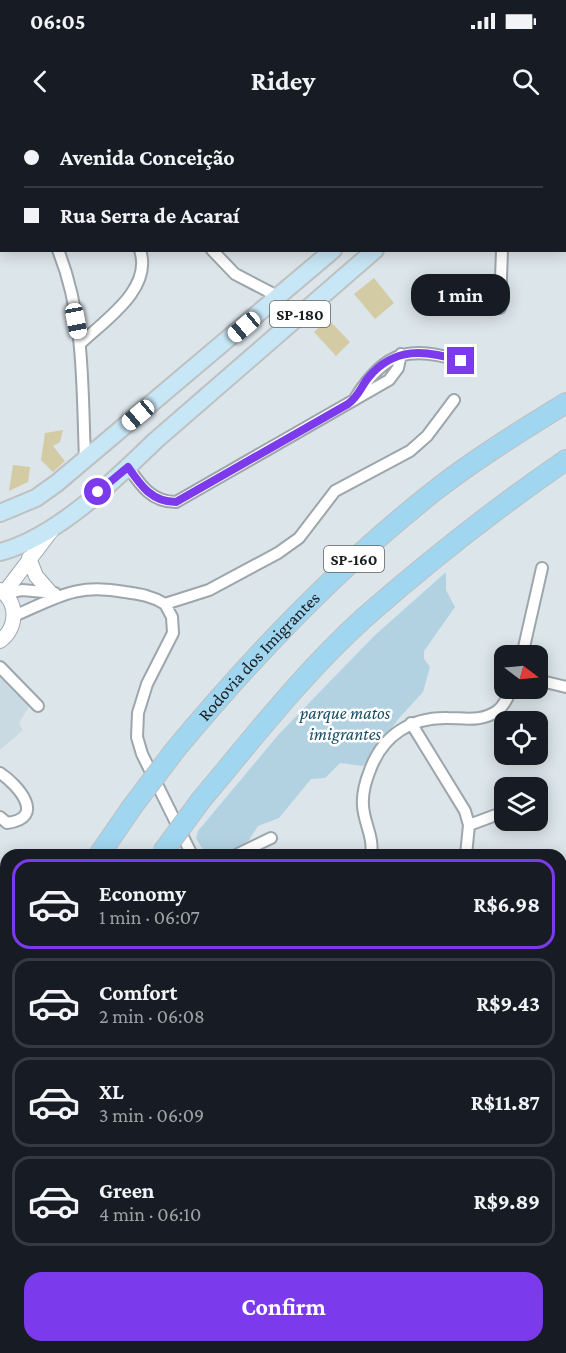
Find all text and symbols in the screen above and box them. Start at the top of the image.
text: 06:05 [30,9,86,34]
icon: back [24,65,57,98]
icon: search [509,65,542,98]
text: Ridey [251,66,315,96]
text: Avenida Conceição [60,145,235,170]
text: Rua Serra de Acaraí [60,203,240,228]
callout: 1 min [412,274,510,316]
text: 1 min [438,284,483,306]
road number: SP-180 [270,301,330,327]
car [64,302,88,340]
car [224,309,264,345]
route end [447,347,474,374]
car [118,397,158,433]
route start [84,478,111,505]
road number: SP-160 [324,546,384,572]
street label: Rodovia dos Imigrantes [194,588,324,725]
north arrow [494,645,548,699]
map controls [494,645,548,831]
park label: parque matos imigrantes [298,703,391,744]
button: locate [494,711,548,765]
button: layers [494,777,548,831]
icon: car [27,877,81,931]
text: Economy [99,881,186,906]
text: R$6.98 [473,892,540,917]
text: 1 min · 06:07 [99,906,200,928]
icon: car [27,976,81,1030]
text: Comfort [99,980,177,1005]
text: R$9.43 [476,991,540,1016]
text: 2 min · 06:08 [99,1005,205,1027]
icon: car [27,1075,81,1129]
text: XL [99,1079,124,1104]
text: R$11.87 [471,1090,540,1115]
text: 3 min · 06:09 [99,1104,204,1126]
icon: car [27,1174,81,1228]
text: Green [99,1178,155,1203]
text: R$9.89 [474,1189,540,1214]
text: 4 min · 06:10 [99,1203,201,1225]
button: Confirm [24,1272,543,1341]

